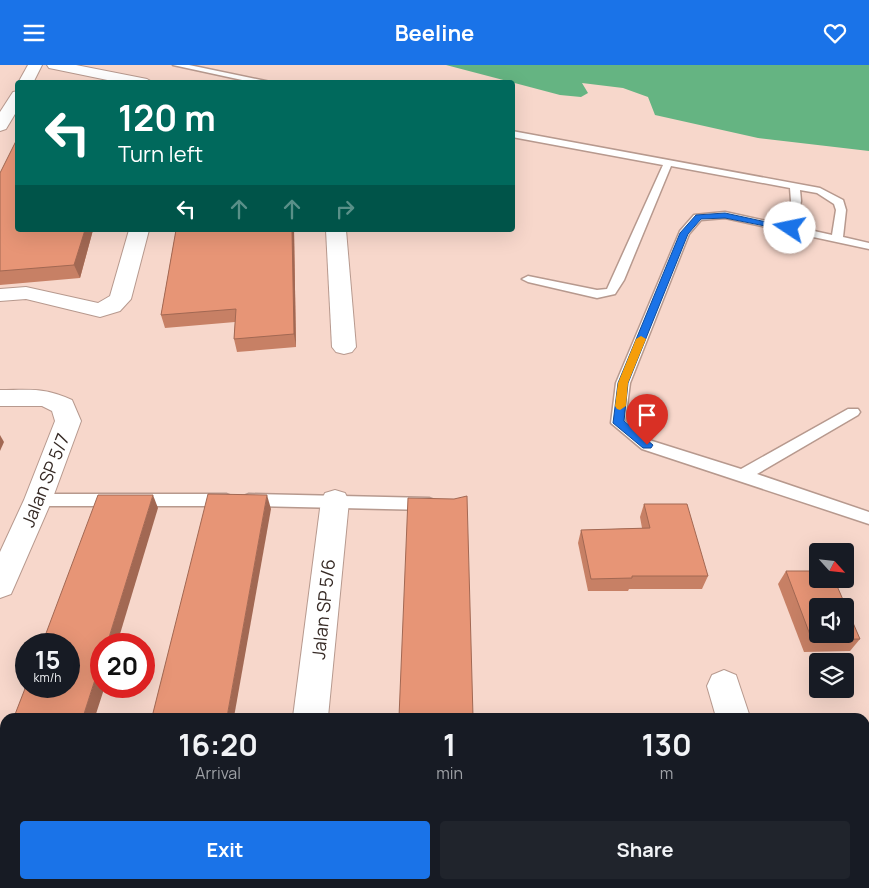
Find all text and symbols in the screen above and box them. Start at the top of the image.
text: Beeline [395,18,474,48]
icon: menu [20,19,48,47]
icon: heart [821,19,849,47]
text: 120 m [118,94,216,142]
icon: left [35,100,100,165]
text: Turn left [118,139,203,169]
icon: left [172,195,200,223]
icon: ahead [225,195,253,223]
icon: ahead [278,195,306,223]
icon: right [331,195,359,223]
position arrow [763,201,815,253]
pin [626,394,668,445]
icon: arrive [633,401,661,429]
street label: Jalan SP 5/7 [15,430,75,530]
north arrow [809,543,854,587]
map controls [809,543,854,698]
street label: Jalan SP 5/6 [306,558,340,660]
button: sound [809,598,854,643]
speed limit sign: 20 [90,633,155,698]
text: 15 [35,642,60,677]
button: layers [809,653,854,698]
text: km/h [34,669,61,686]
text: 16:20 [178,724,258,765]
text: 1 [443,724,456,765]
text: 130 [641,724,692,765]
text: Arrival [195,762,241,784]
text: min [436,762,463,784]
text: m [660,762,673,784]
button: Exit [20,821,430,879]
button: Share [440,821,850,879]

